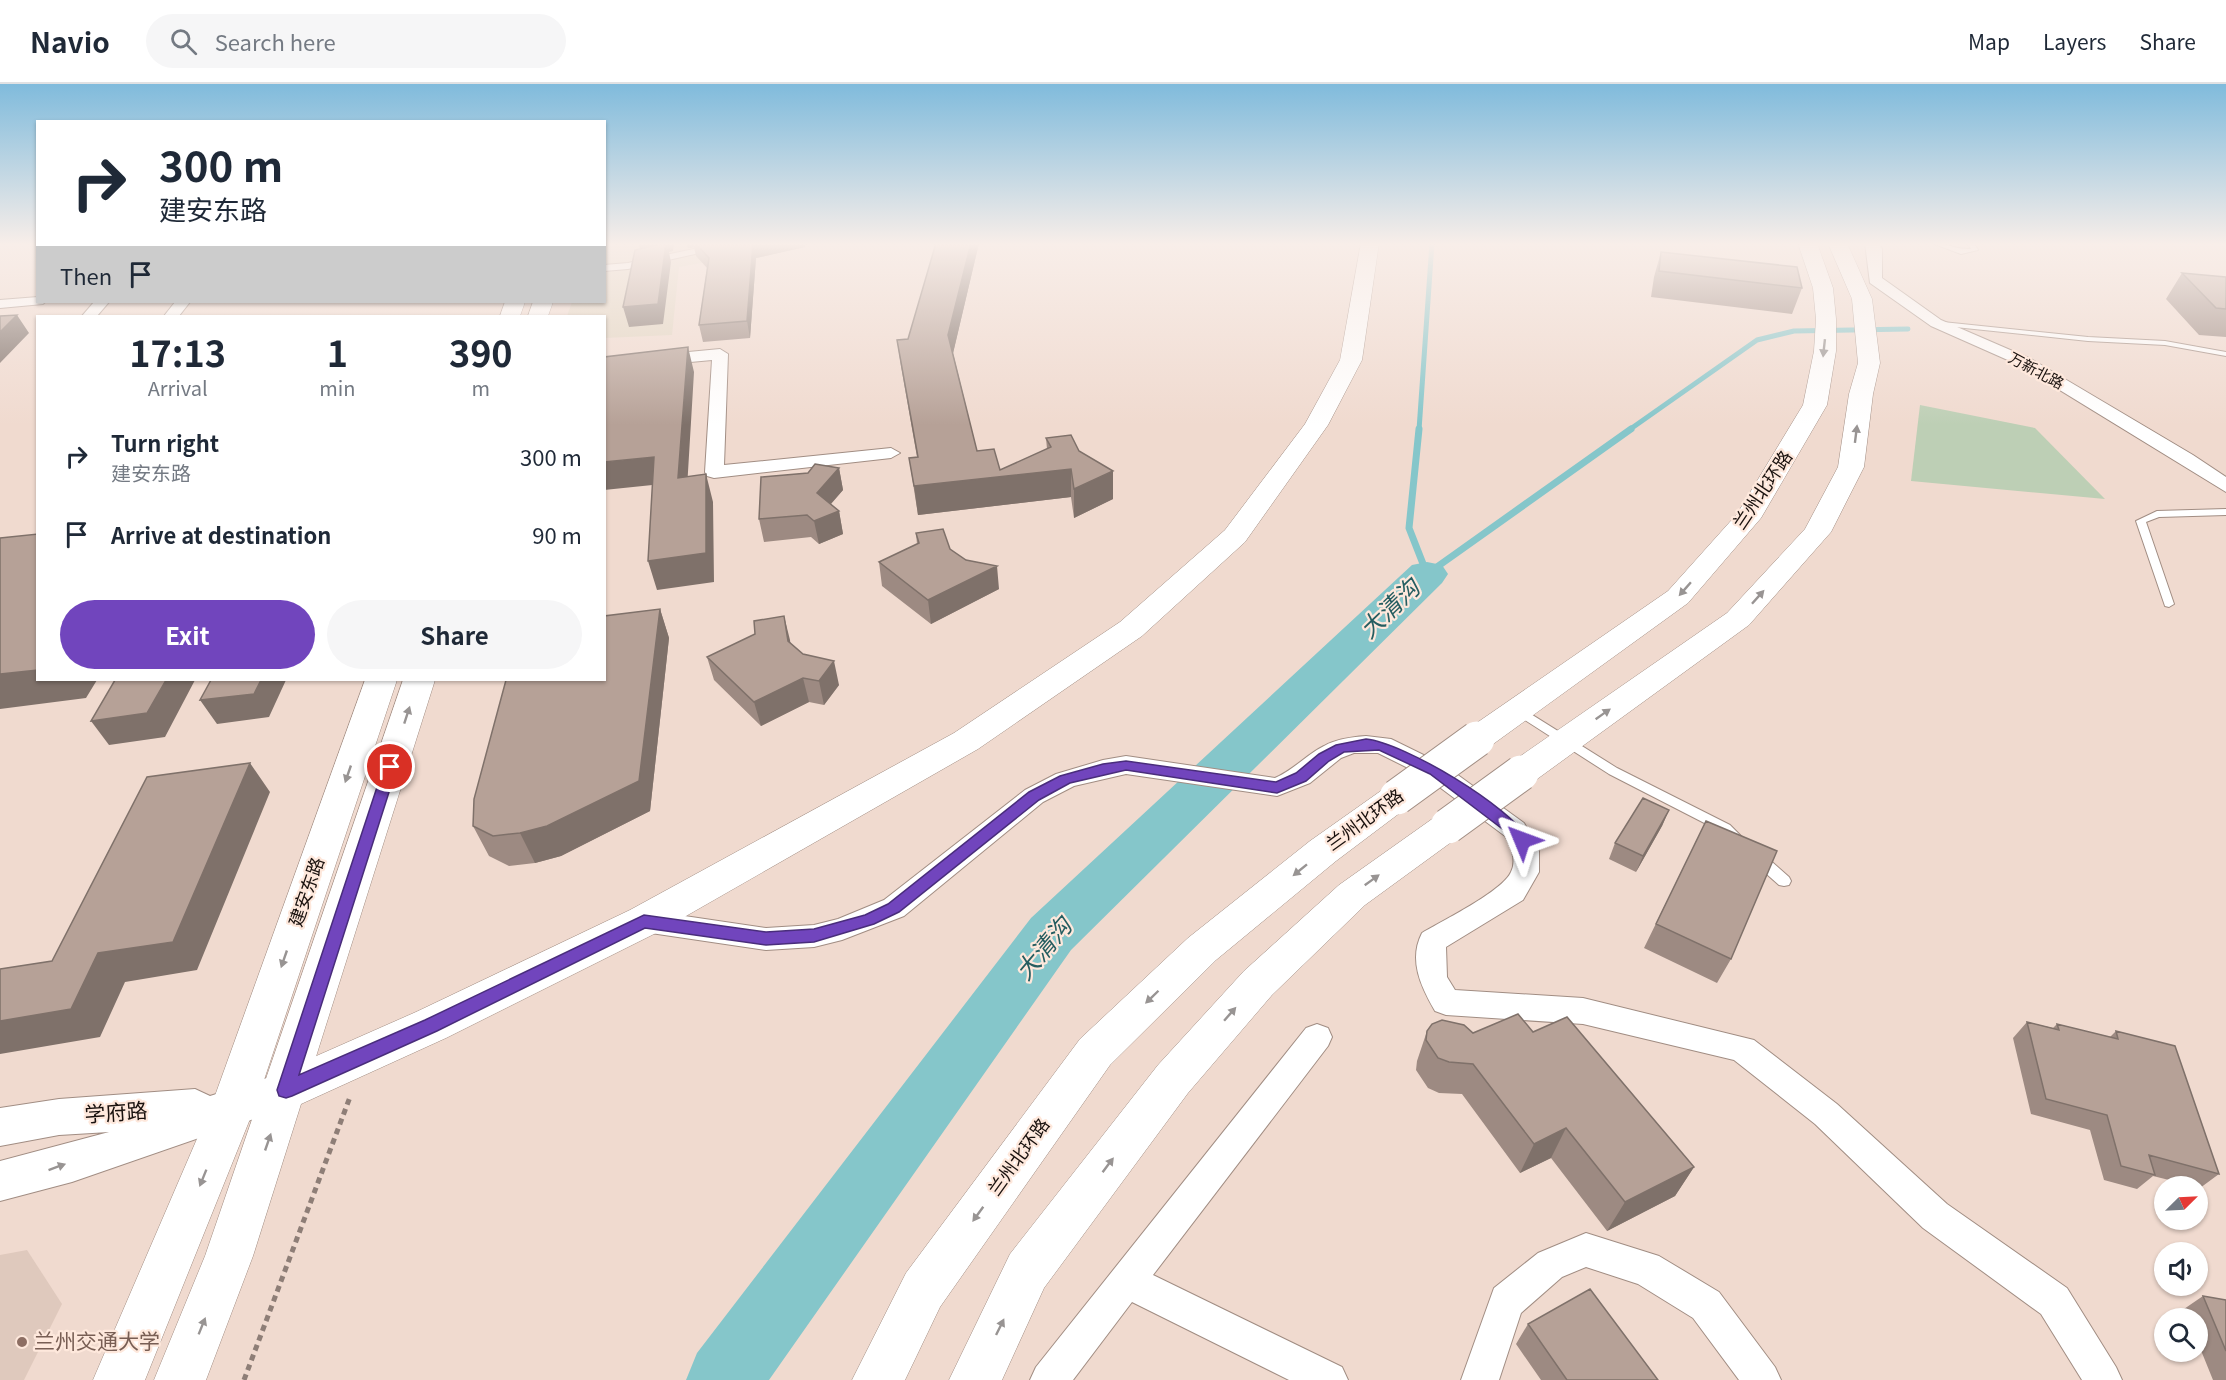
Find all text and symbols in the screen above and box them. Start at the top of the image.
search box [146,14,566,68]
text: Navio [30,21,110,61]
icon: search [167,25,200,58]
text: Search here [215,25,336,57]
text: Map [1968,26,2010,56]
text: Layers [2043,26,2106,56]
text: Share [2139,26,2196,56]
text: 300 m [159,133,283,194]
icon: right [60,144,138,222]
text: 建安东路 [159,189,267,228]
icon: arrive [124,258,157,291]
text: Then [60,259,112,291]
text: 17:13 [129,325,226,377]
text: 1 [327,325,348,377]
text: 390 [449,325,513,377]
one-way arrow [1820,338,1829,357]
street label: 万新北路 [2005,346,2068,393]
text: Arrival [148,373,208,402]
text: min [319,373,356,402]
text: m [471,373,490,402]
one-way arrow [1851,424,1860,443]
text: Turn right [111,426,219,458]
icon: right [60,440,93,473]
text: 300 m [520,440,582,472]
street label: 兰州北环路 [1725,444,1797,533]
text: 建安东路 [111,458,191,487]
icon: arrive [60,518,93,551]
text: Arrive at destination [111,518,331,550]
text: 90 m [532,518,582,550]
water label: 大清沟 [1350,568,1428,645]
one-way arrow [1679,581,1692,596]
one-way arrow [1751,590,1764,605]
button: Exit [60,600,315,669]
button: Share [327,600,582,669]
one-way arrow [403,706,412,724]
one-way arrow [1595,709,1611,721]
pin [364,741,415,792]
icon: arrive [373,750,406,783]
one-way arrow [343,766,353,784]
street label: 兰州北环路 [1320,781,1408,855]
position arrow [1490,808,1554,872]
street label: 建安东路 [281,853,329,930]
one-way arrow [1292,863,1307,875]
one-way arrow [1364,875,1379,887]
water label: 大清沟 [1006,906,1081,986]
one-way arrow [279,950,289,968]
one-way arrow [1145,989,1159,1003]
one-way arrow [1223,1007,1236,1022]
street label: 学府路 [83,1094,148,1128]
street label: 兰州北环路 [980,1112,1054,1200]
one-way arrow [263,1133,273,1151]
one-way arrow [1101,1158,1113,1173]
one-way arrow [48,1162,66,1172]
one-way arrow [198,1169,208,1187]
north arrow [2154,1176,2208,1230]
map controls [2154,1176,2208,1362]
one-way arrow [973,1206,984,1222]
button: sound [2154,1242,2208,1296]
button: search [2154,1308,2208,1362]
one-way arrow [197,1316,207,1334]
one-way arrow [996,1319,1005,1336]
place label: 兰州交通大学 [34,1325,160,1355]
marker: 兰州交通大学 [15,1335,29,1349]

